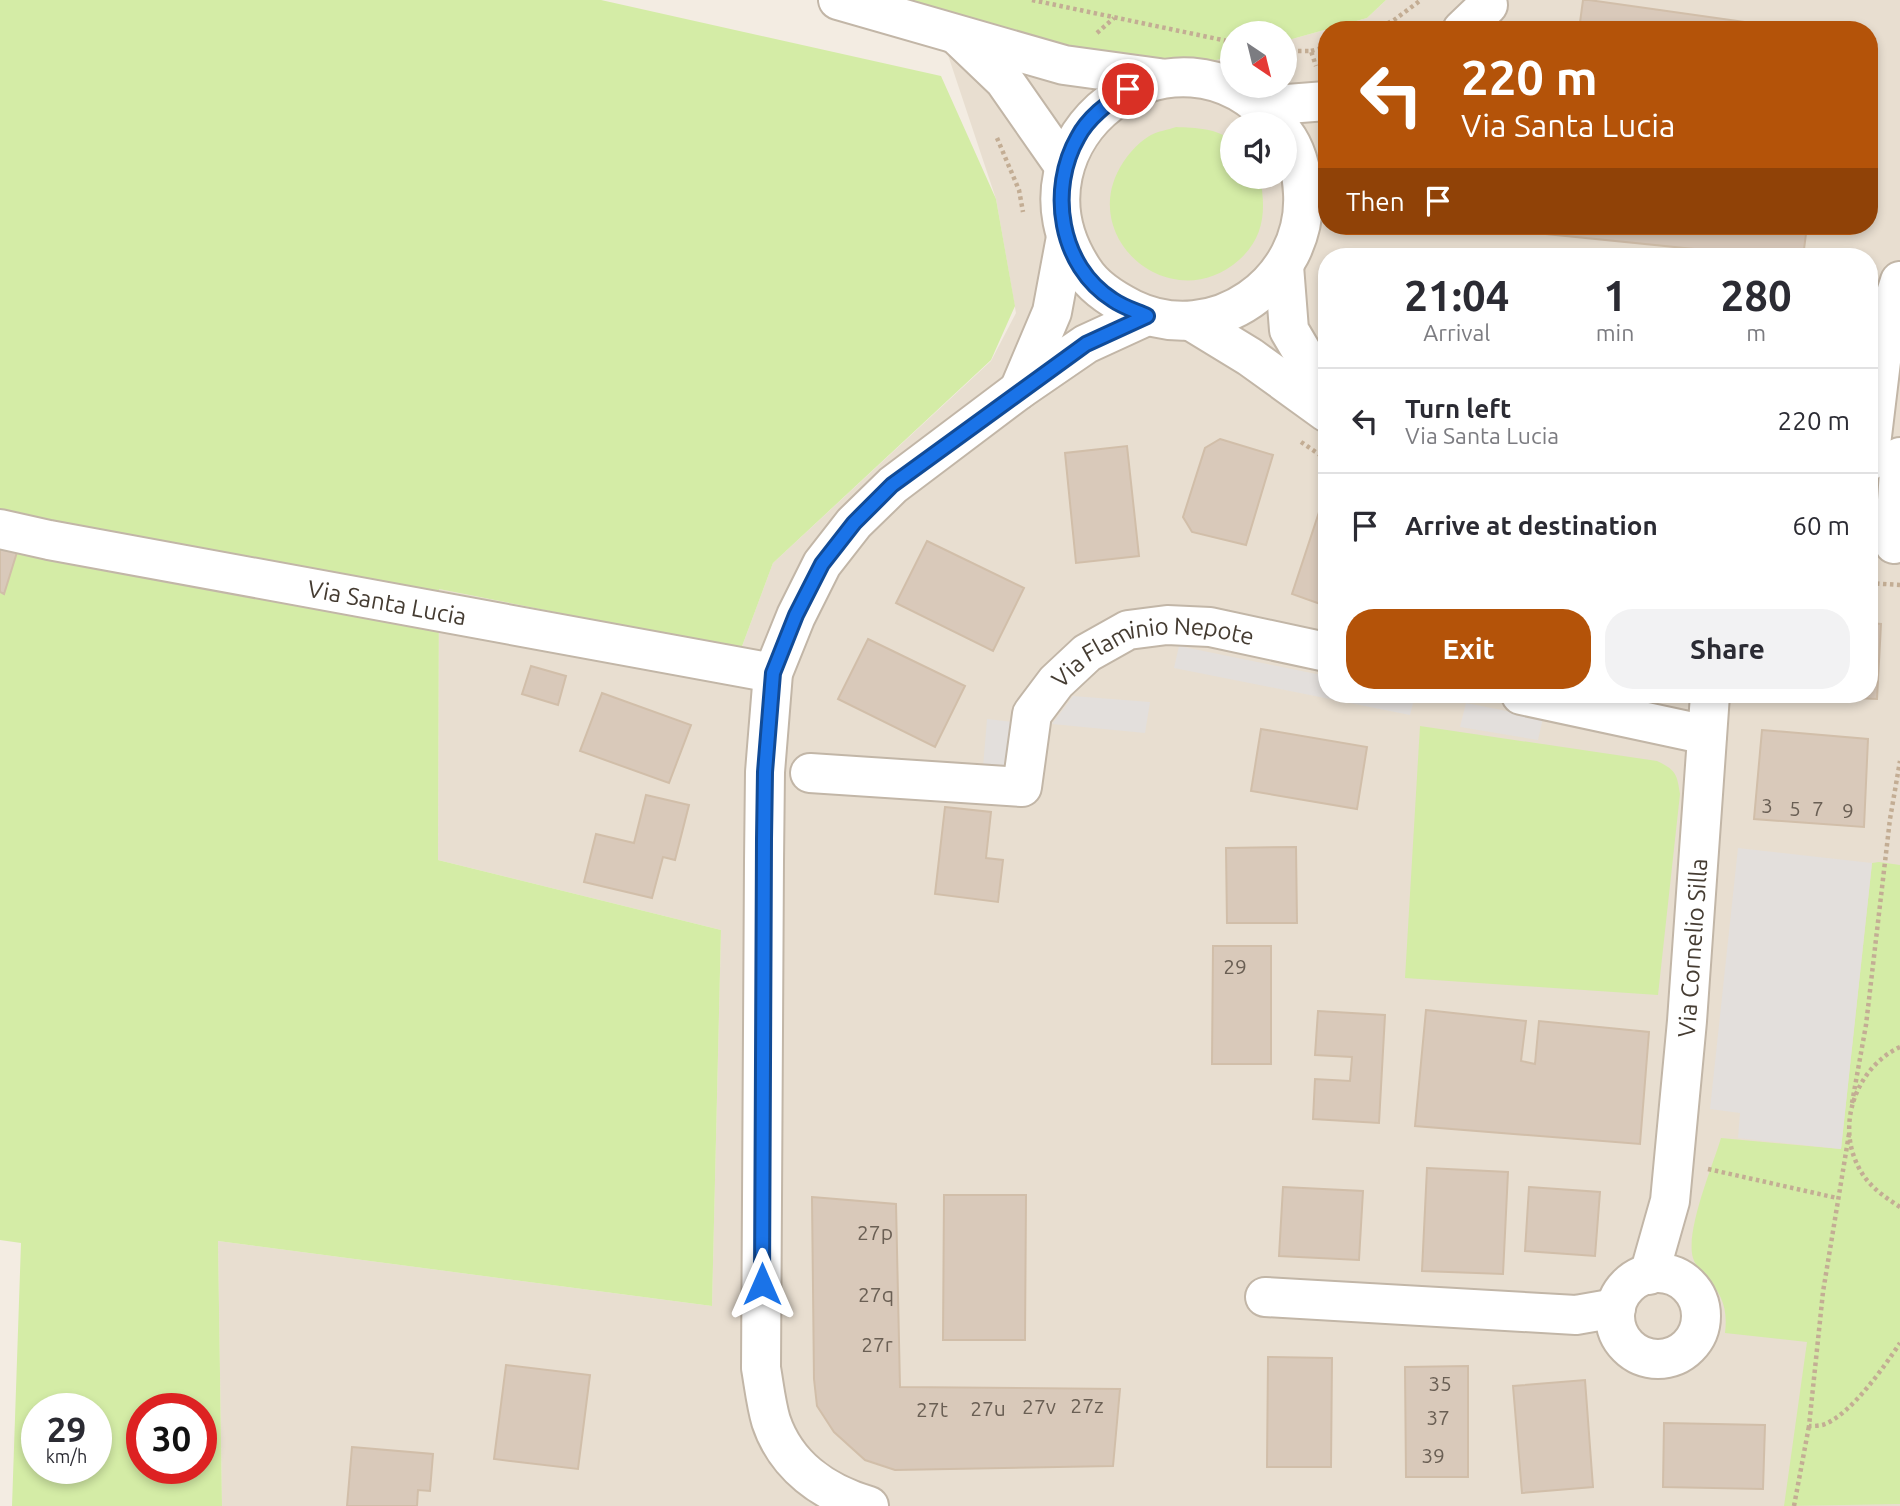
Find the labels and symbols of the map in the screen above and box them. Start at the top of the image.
north arrow [1220,21,1297,98]
pin [1098,59,1158,119]
street label: Via Santa Lucia [306,574,469,630]
street label: Via Flaminio Nepote [1046,611,1257,693]
house number: 3 [1761,793,1773,817]
house number: 5 [1789,796,1801,820]
house number: 7 [1812,796,1824,820]
house number: 9 [1842,798,1854,822]
street label: Via Cornelio Silla [1672,857,1712,1039]
house number: 29 [1223,954,1247,978]
house number: 27p [857,1220,893,1244]
position arrow [725,1247,799,1321]
house number: 27q [858,1282,894,1306]
house number: 27r [861,1332,893,1356]
house number: 35 [1428,1371,1452,1395]
speed limit sign: 30 [126,1393,217,1484]
house number: 27z [1070,1393,1104,1417]
house number: 27v [1022,1394,1056,1418]
house number: 27u [970,1396,1006,1420]
house number: 27t [916,1397,948,1421]
house number: 37 [1426,1405,1450,1429]
house number: 39 [1421,1443,1445,1467]

